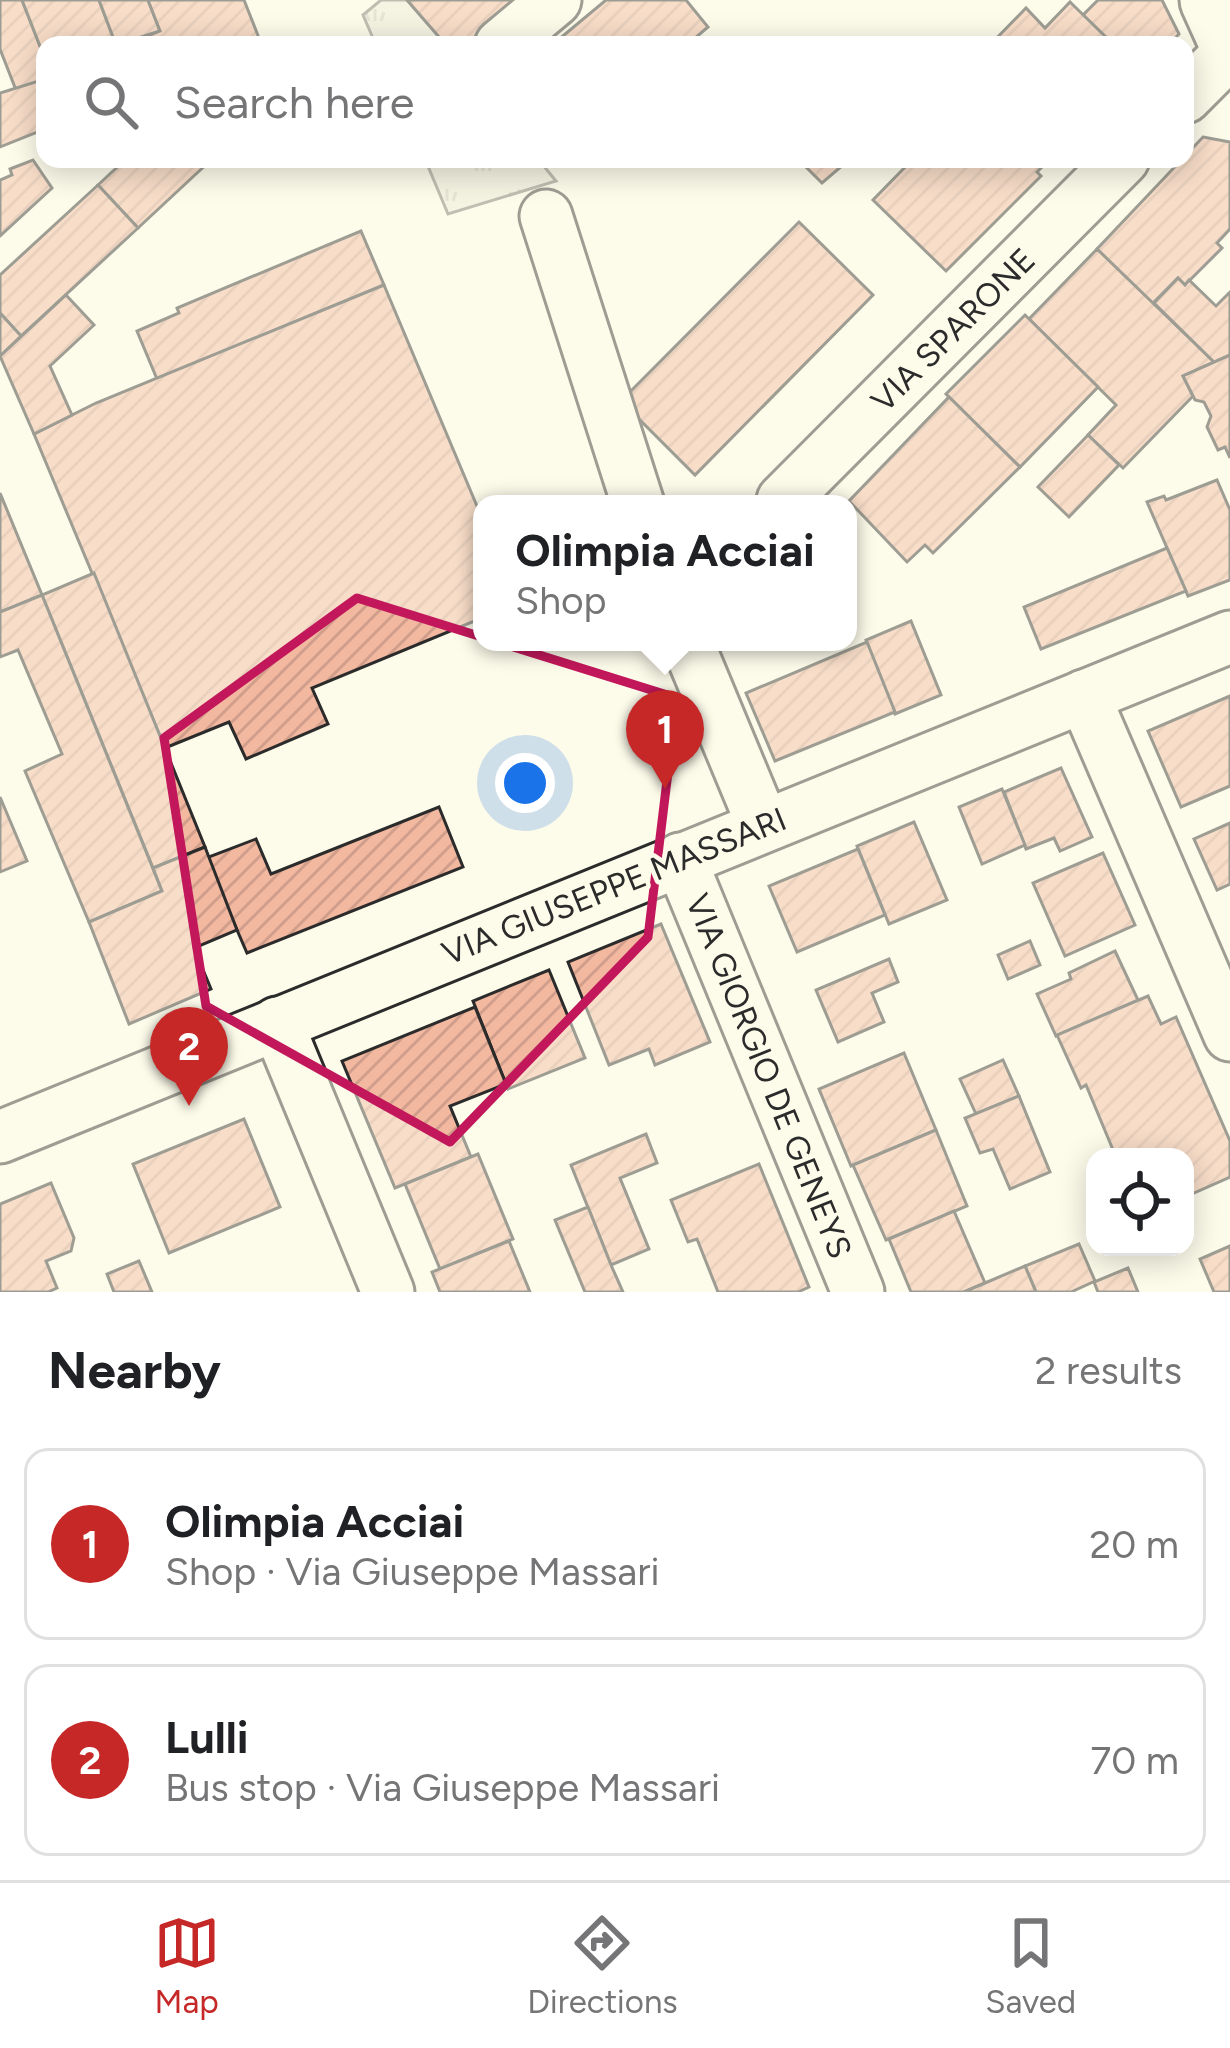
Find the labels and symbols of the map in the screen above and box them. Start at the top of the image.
street label: VIA SPARONE [863,240,1043,420]
pin: 1 [626,690,704,789]
your location [495,753,555,813]
street label: VIA GIUSEPPE MASSARI [436,799,792,973]
street label: VIA GIORGIO DE GENEYS [678,888,860,1264]
pin: 2 [150,1007,228,1106]

